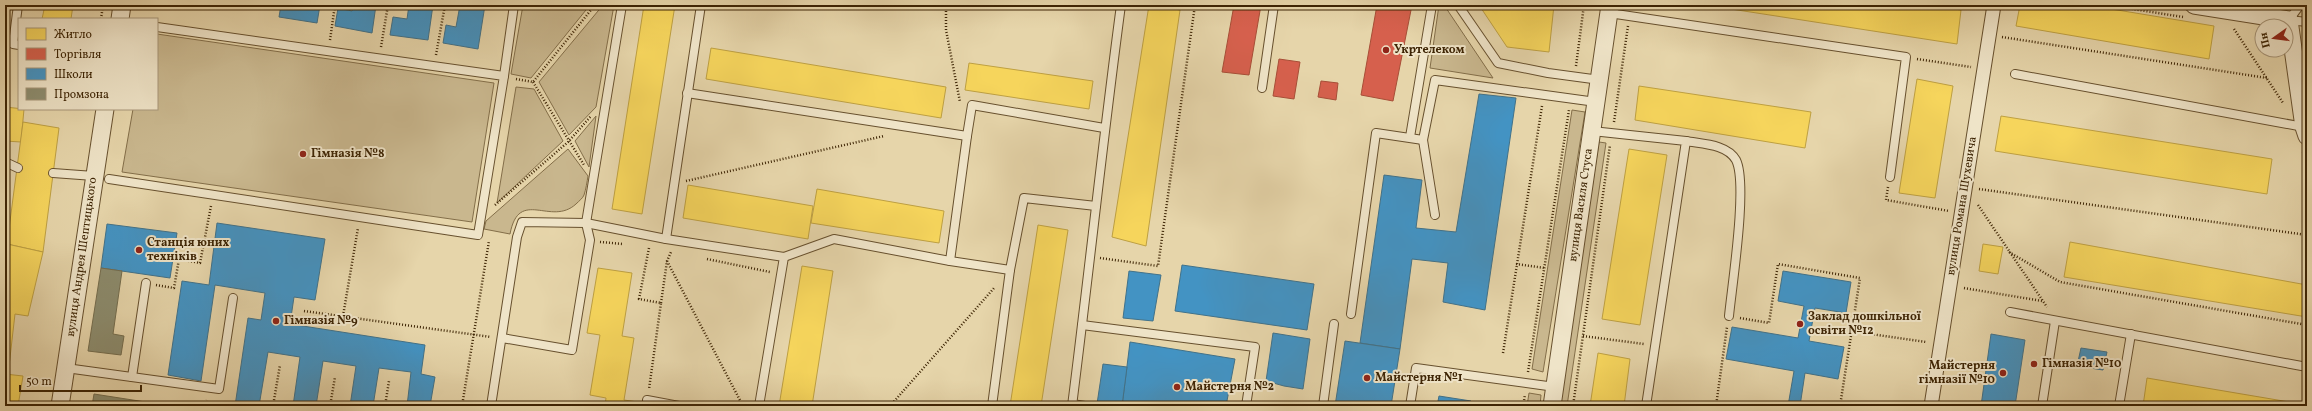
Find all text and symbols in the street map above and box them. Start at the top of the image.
legend [18,18,158,110]
north arrow [2254,18,2294,58]
text: Житло [54,27,92,43]
text: Пн [2257,31,2275,49]
place label: Укртелеком [1394,42,1465,58]
marker: Укртелеком [1381,45,1391,55]
text: Торгівля [54,47,101,63]
text: Школи [54,67,93,83]
text: Промзона [54,87,109,103]
street label: вулиця Романа Шухевича [1943,135,1981,277]
place label: Гімназія №8 [311,146,385,162]
street label: вулиця Василя Стуса [1565,147,1597,263]
marker: Гімназія №8 [298,149,308,159]
street label: вулиця Андрея Шептицького [63,176,101,338]
place label: Станція юних техніків [147,235,229,265]
marker: Станція юних техніків [134,245,144,255]
place label: Заклад дошкільної освіти №12 [1808,309,1922,339]
place label: Гімназія №9 [284,313,358,329]
marker: Гімназія №9 [271,316,281,326]
marker: Заклад дошкільної освіти №12 [1795,319,1805,329]
place label: Гімназія №10 [2042,356,2121,372]
place label: Майстерня гімназії №10 [1919,358,1995,388]
marker: Гімназія №10 [2029,359,2039,369]
scale bar [20,367,141,393]
marker: Майстерня гімназії №10 [1998,368,2008,378]
place label: Майстерня №1 [1375,370,1463,386]
marker: Майстерня №1 [1362,373,1372,383]
text: 50 m [26,374,52,390]
place label: Майстерня №2 [1185,379,1274,395]
marker: Майстерня №2 [1172,382,1182,392]

